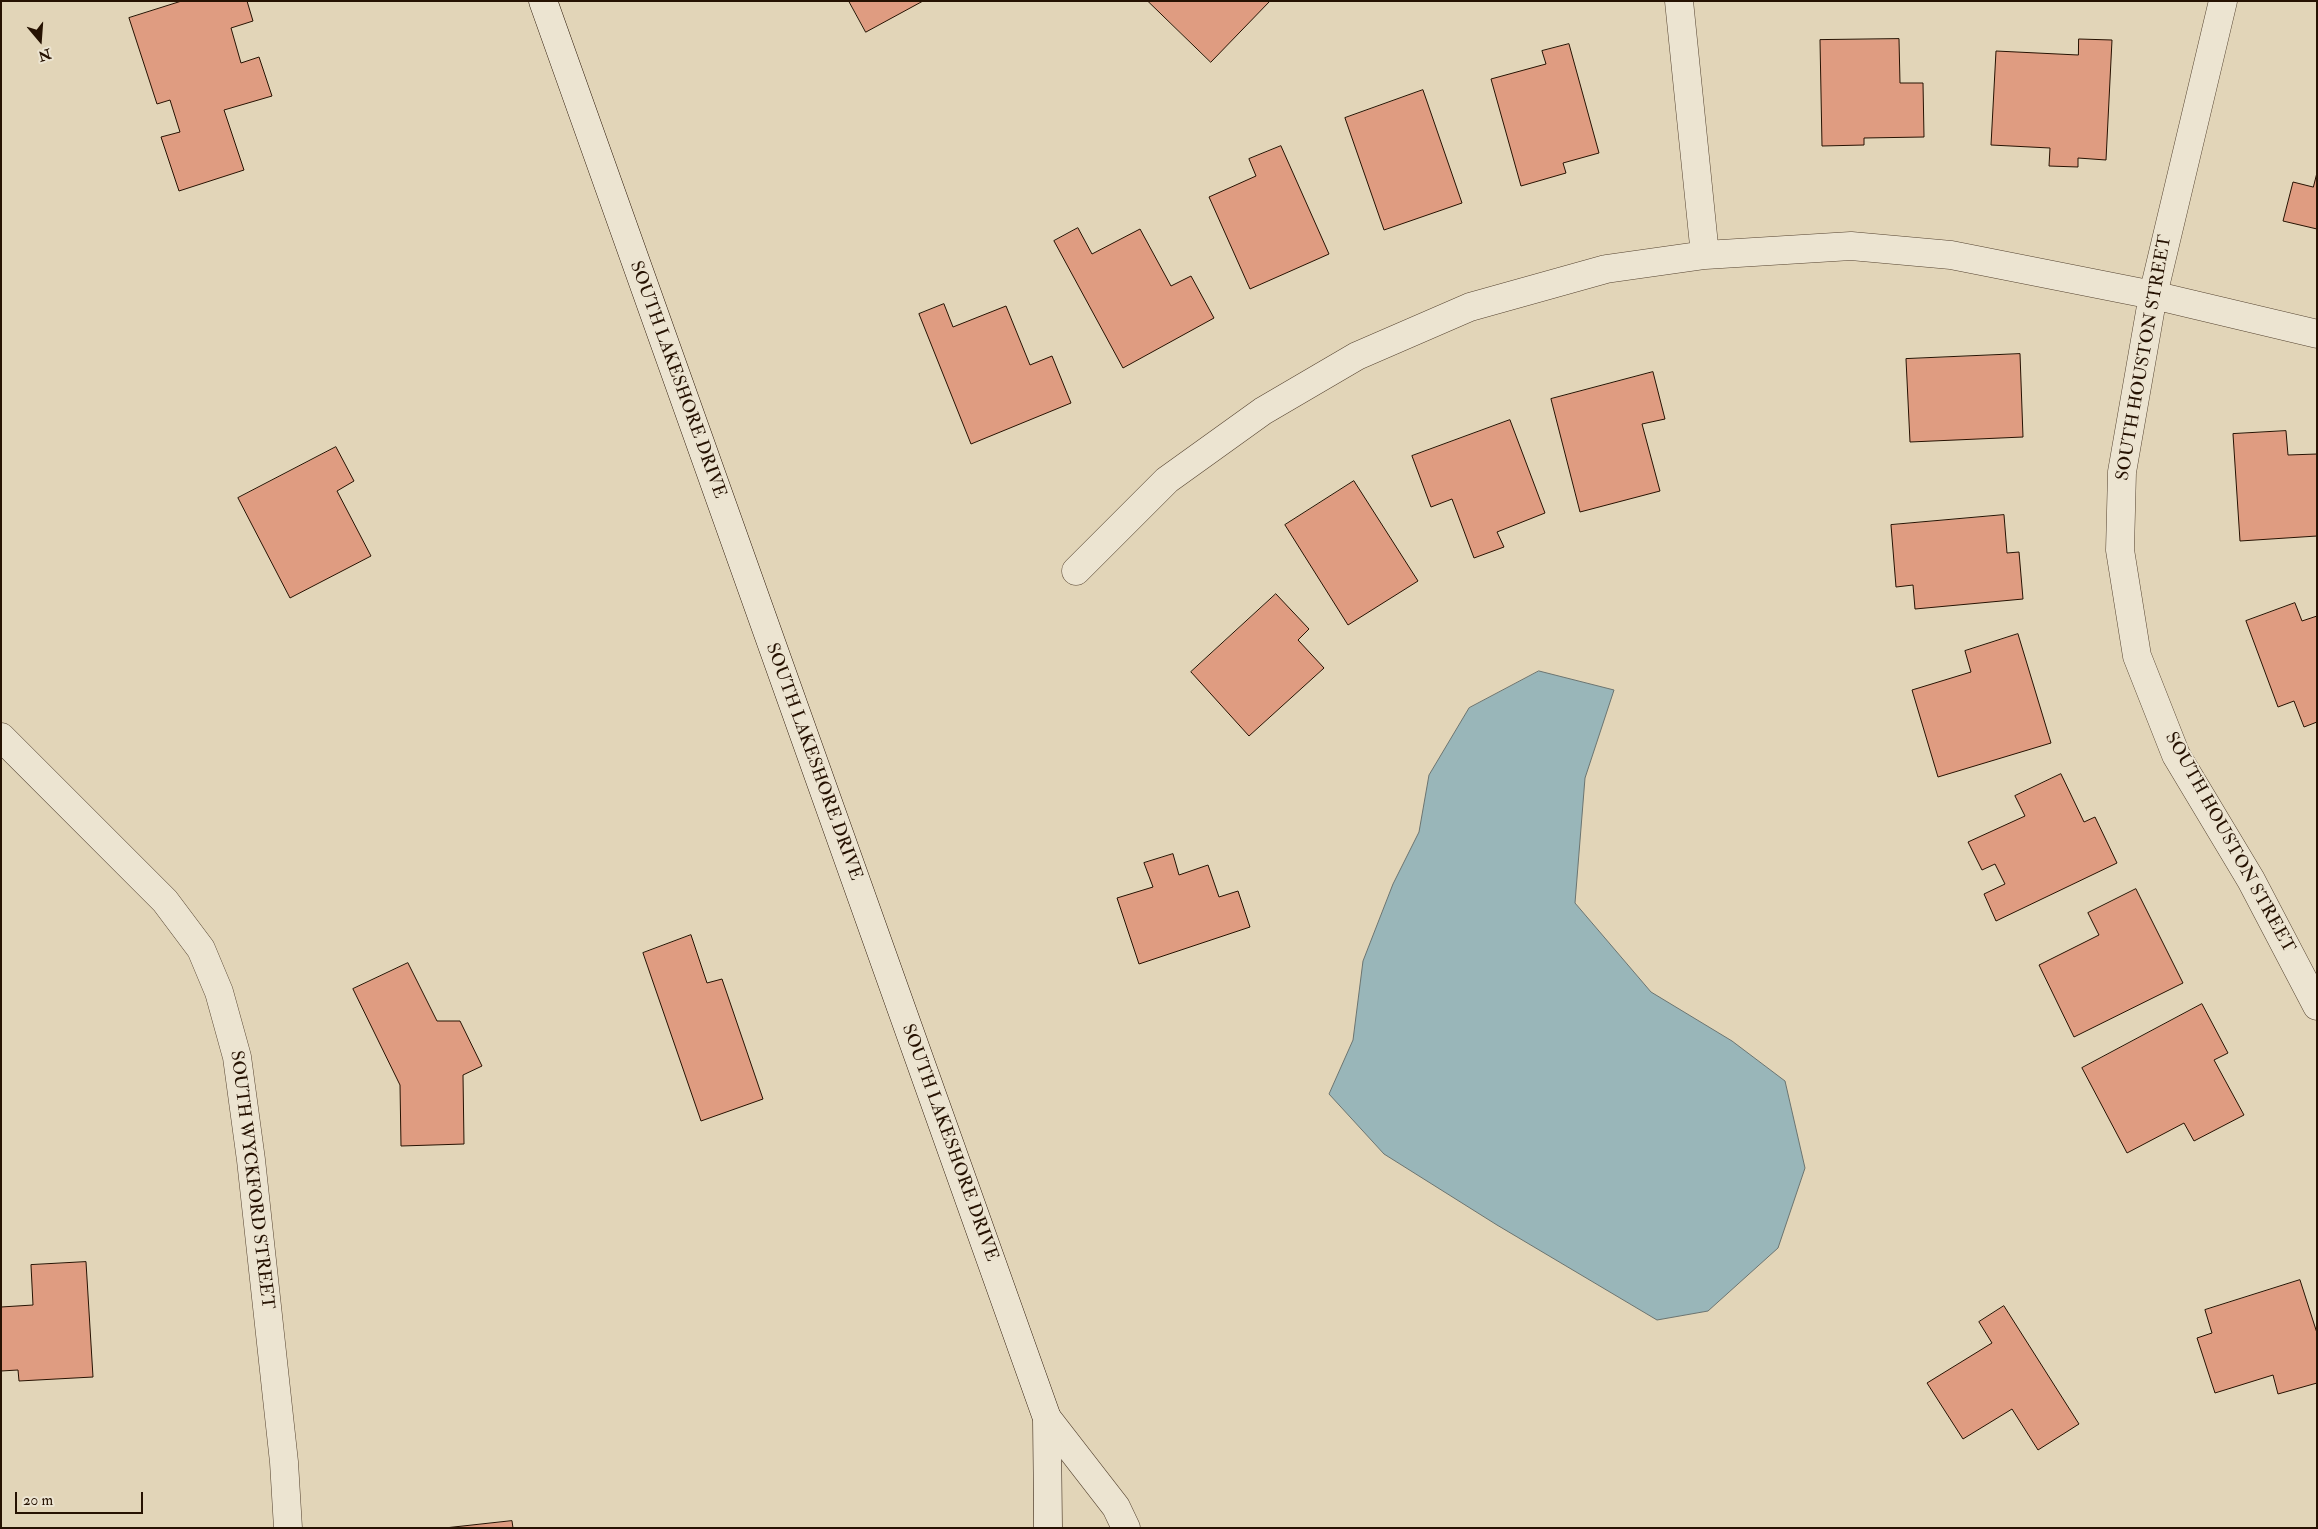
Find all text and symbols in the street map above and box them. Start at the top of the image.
north arrow [15,15,65,65]
text: N [36,45,53,65]
street label: SOUTH HOUSTON STREET [2113,234,2177,482]
street label: SOUTH LAKESHORE DRIVE [624,258,730,502]
street label: SOUTH LAKESHORE DRIVE [760,640,866,884]
street label: SOUTH HOUSTON STREET [2159,729,2299,957]
street label: SOUTH LAKESHORE DRIVE [896,1021,1002,1265]
street label: SOUTH WYCKFORD STREET [224,1049,278,1311]
scale bar [18,1482,145,1514]
text: 20 m [23,1491,53,1510]

